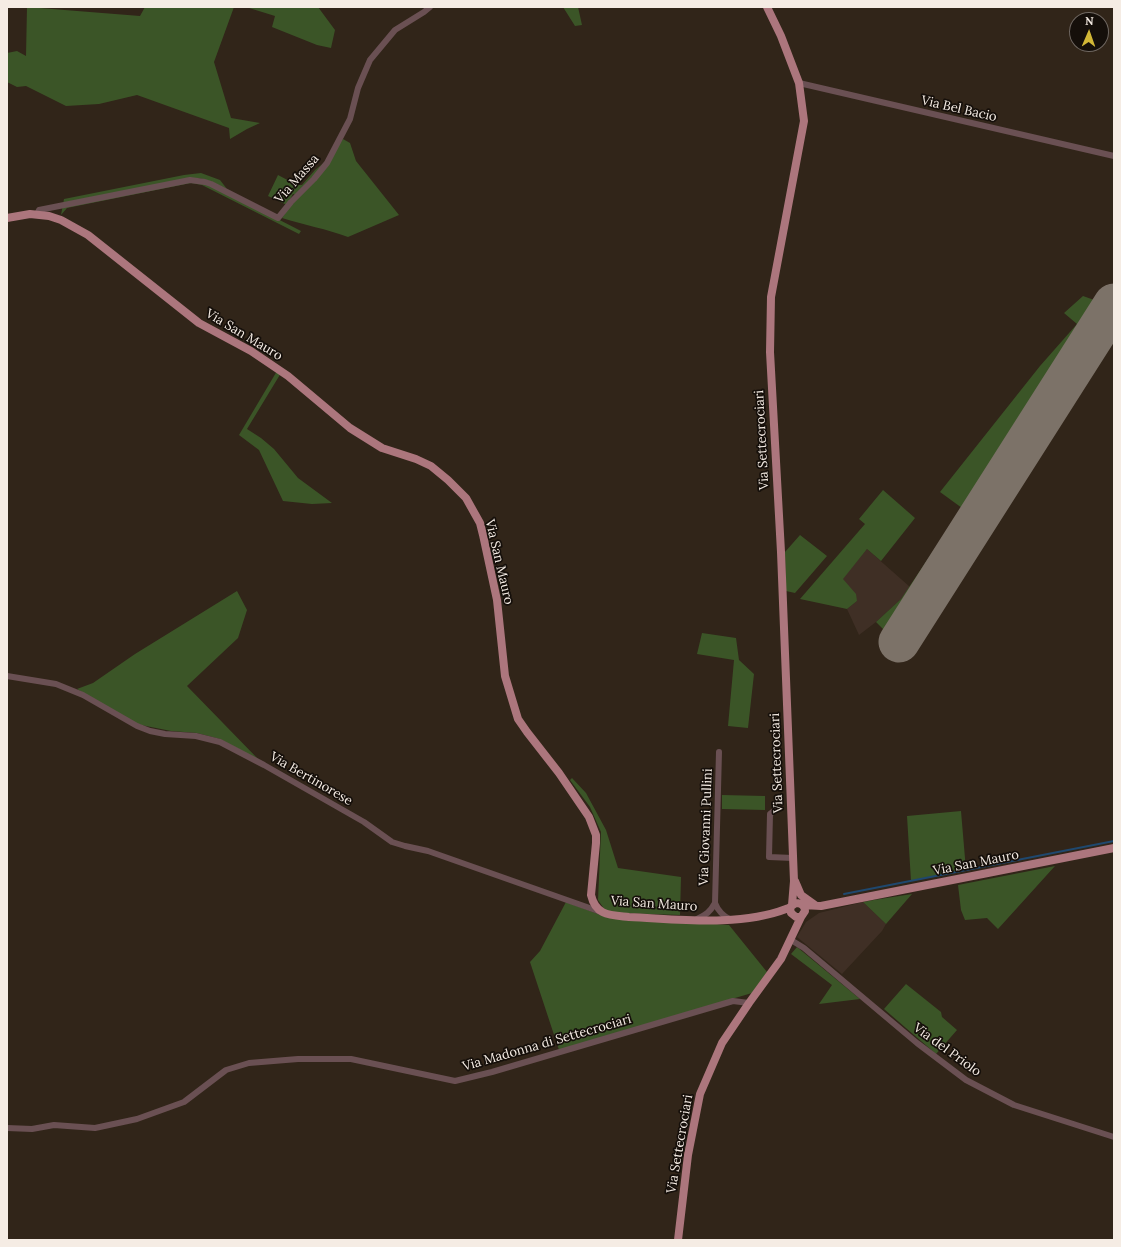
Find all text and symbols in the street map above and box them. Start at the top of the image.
north arrow [1069,12,1109,52]
text: N [1085,14,1094,28]
street label: Via Bel Bacio [920,93,998,125]
street label: Via Massa [272,151,322,207]
street label: Via San Mauro [203,306,285,364]
street label: Via Settecrociari [752,390,772,490]
street label: Via San Mauro [482,518,516,606]
street label: Via Settecrociari [767,713,787,813]
street label: Via Bertinorese [267,749,355,809]
street label: Via Giovanni Pullini [696,768,716,886]
street label: Via San Mauro [932,847,1020,879]
street label: Via San Mauro [610,893,698,915]
street label: Via Madonna di Settecrociari [461,1011,633,1075]
street label: Via del Priolo [910,1020,984,1080]
street label: Via Settecrociari [664,1093,696,1195]

